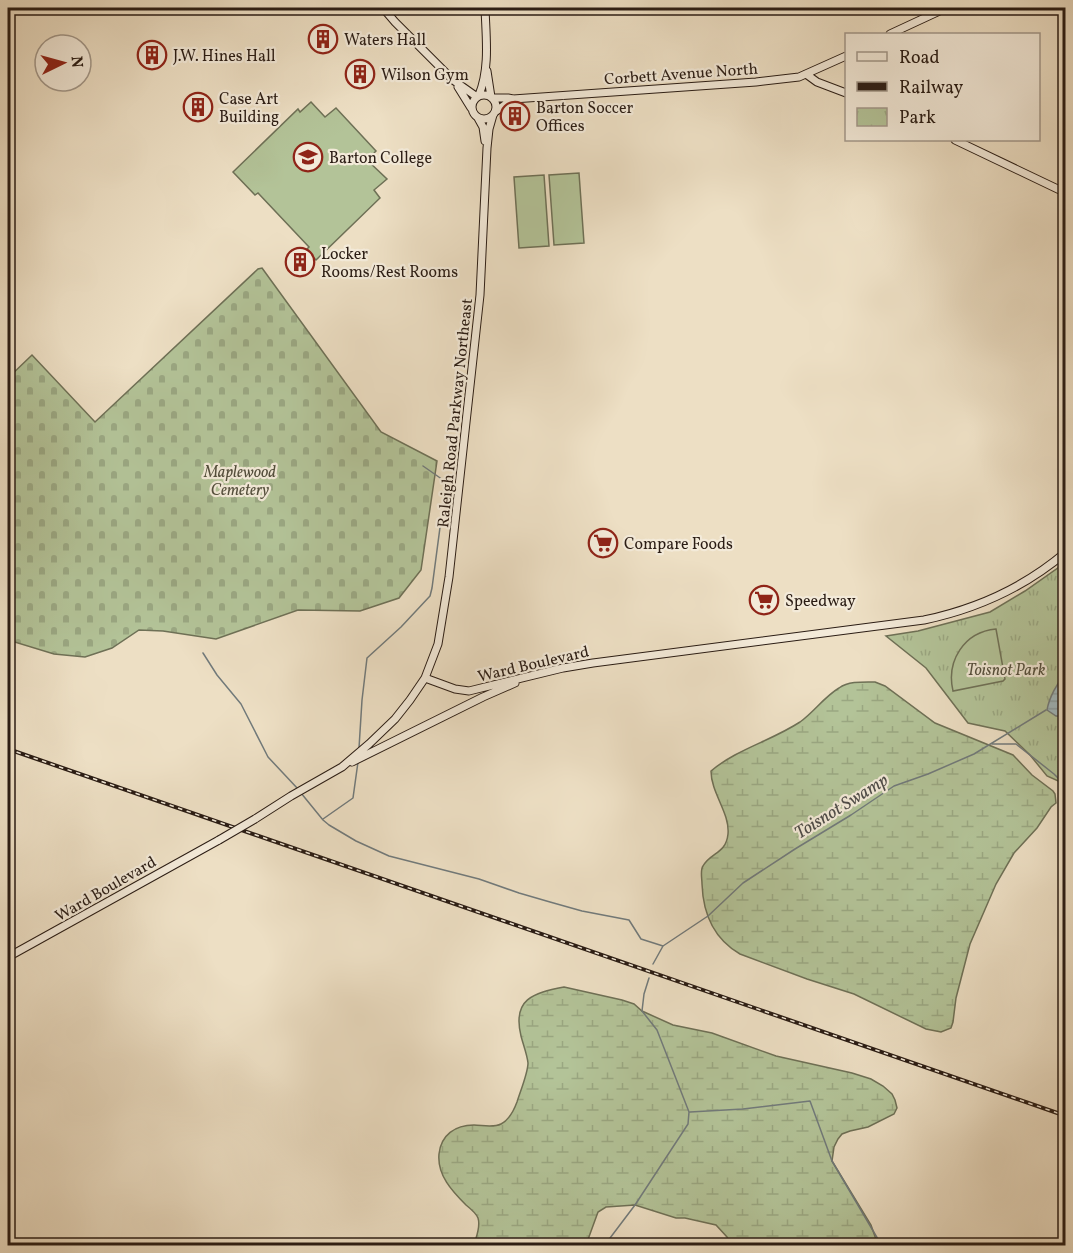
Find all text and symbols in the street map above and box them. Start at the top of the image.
building icon: Waters Hall [307,23,339,55]
place label: Waters Hall [344,30,426,52]
north arrow [33,33,93,93]
legend [845,33,1040,141]
building icon: J.W. Hines Hall [136,39,168,71]
place label: J.W. Hines Hall [173,46,276,68]
text: Road [899,46,940,71]
text: N [64,55,87,69]
building icon: Wilson Gym [344,58,376,90]
street label: Corbett Avenue North [604,59,759,91]
place label: Wilson Gym [381,65,469,87]
text: Railway [899,76,963,101]
place label: Case Art Building [219,89,279,129]
building icon: Case Art Building [182,91,214,123]
place label: Barton Soccer Offices [536,98,634,138]
building icon: Barton Soccer Offices [499,100,531,132]
text: Park [899,106,936,131]
school or university icon: Barton College [292,141,324,173]
place label: Barton College [329,148,432,170]
place label: Locker Rooms/Rest Rooms [321,244,458,284]
building icon: Locker Rooms/Rest Rooms [284,246,316,278]
street label: Raleigh Road Parkway Northeast [433,297,479,529]
park label: Maplewood Cemetery [203,462,276,502]
supermarket icon: Compare Foods [587,527,619,559]
place label: Compare Foods [624,534,733,556]
supermarket icon: Speedway [748,584,780,616]
place label: Speedway [785,591,856,613]
street label: Ward Boulevard [476,641,591,688]
park label: Toisnot Park [967,660,1046,682]
water label: Toisnot Swamp [790,768,894,846]
street label: Ward Boulevard [51,852,161,928]

